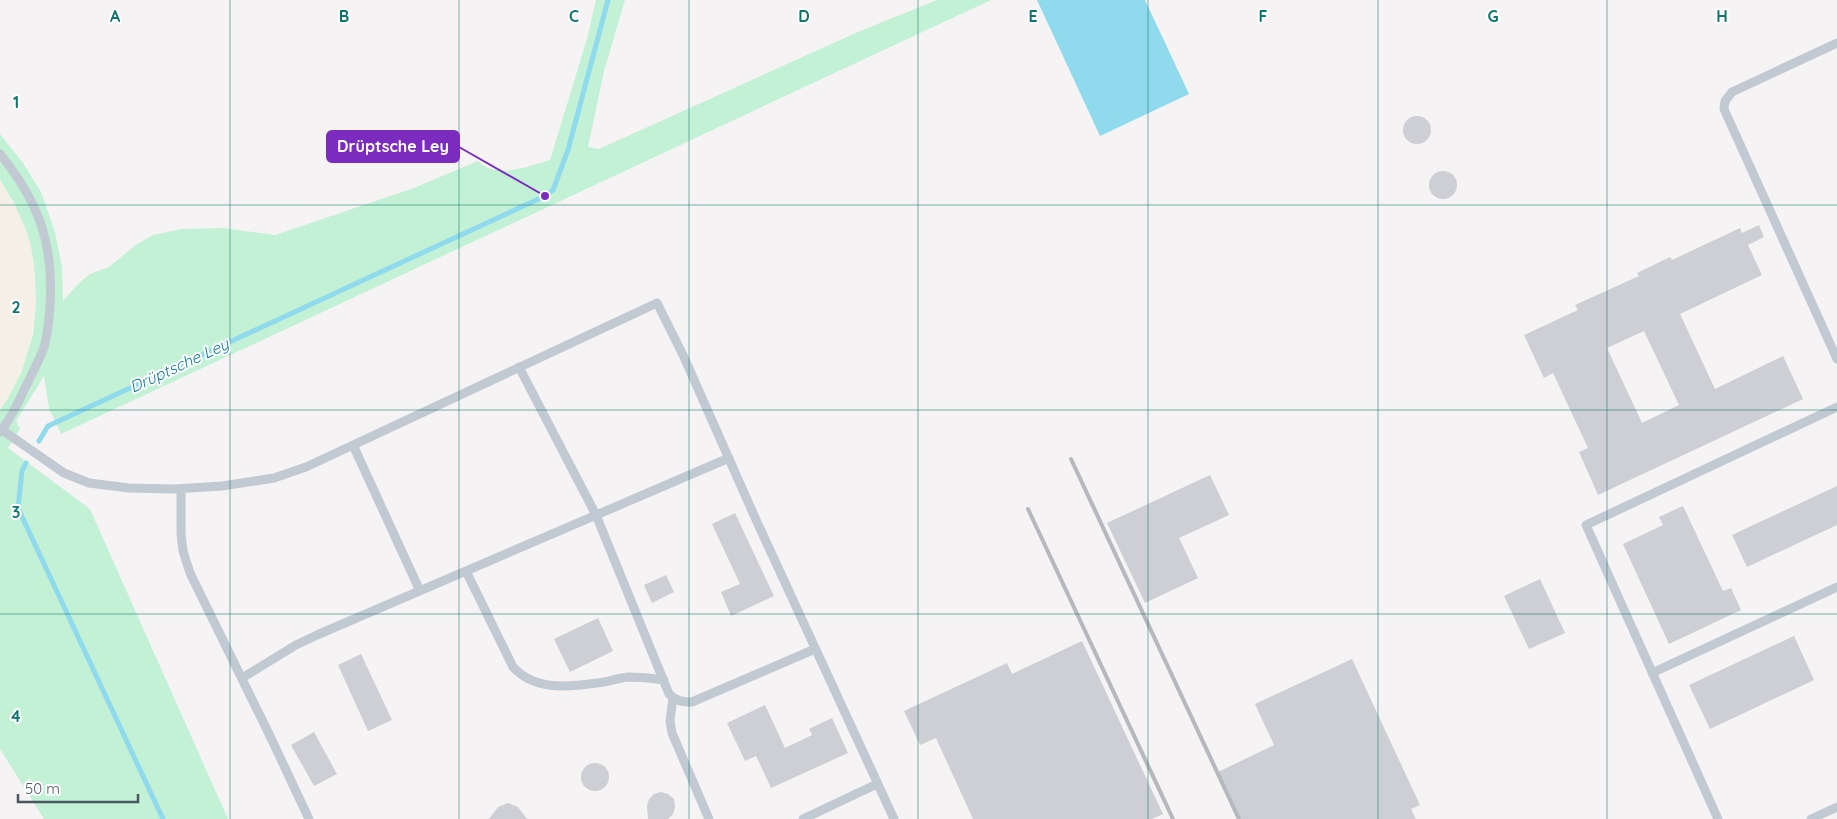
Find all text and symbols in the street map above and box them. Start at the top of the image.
text: A [110,6,121,26]
text: B [339,6,349,26]
text: C [569,6,579,26]
text: D [798,6,810,26]
text: E [1028,6,1038,26]
text: F [1259,6,1268,26]
text: G [1487,6,1499,26]
text: H [1716,6,1728,26]
text: 1 [13,92,19,112]
callout: Drüptsche Ley [327,131,459,162]
text: Drüptsche Ley [337,136,449,156]
text: 2 [11,297,21,317]
water label: Drüptsche Ley [126,333,233,397]
text: 3 [12,502,20,522]
text: 4 [11,706,21,726]
scale bar [18,772,138,804]
text: 50 m [25,779,60,798]

